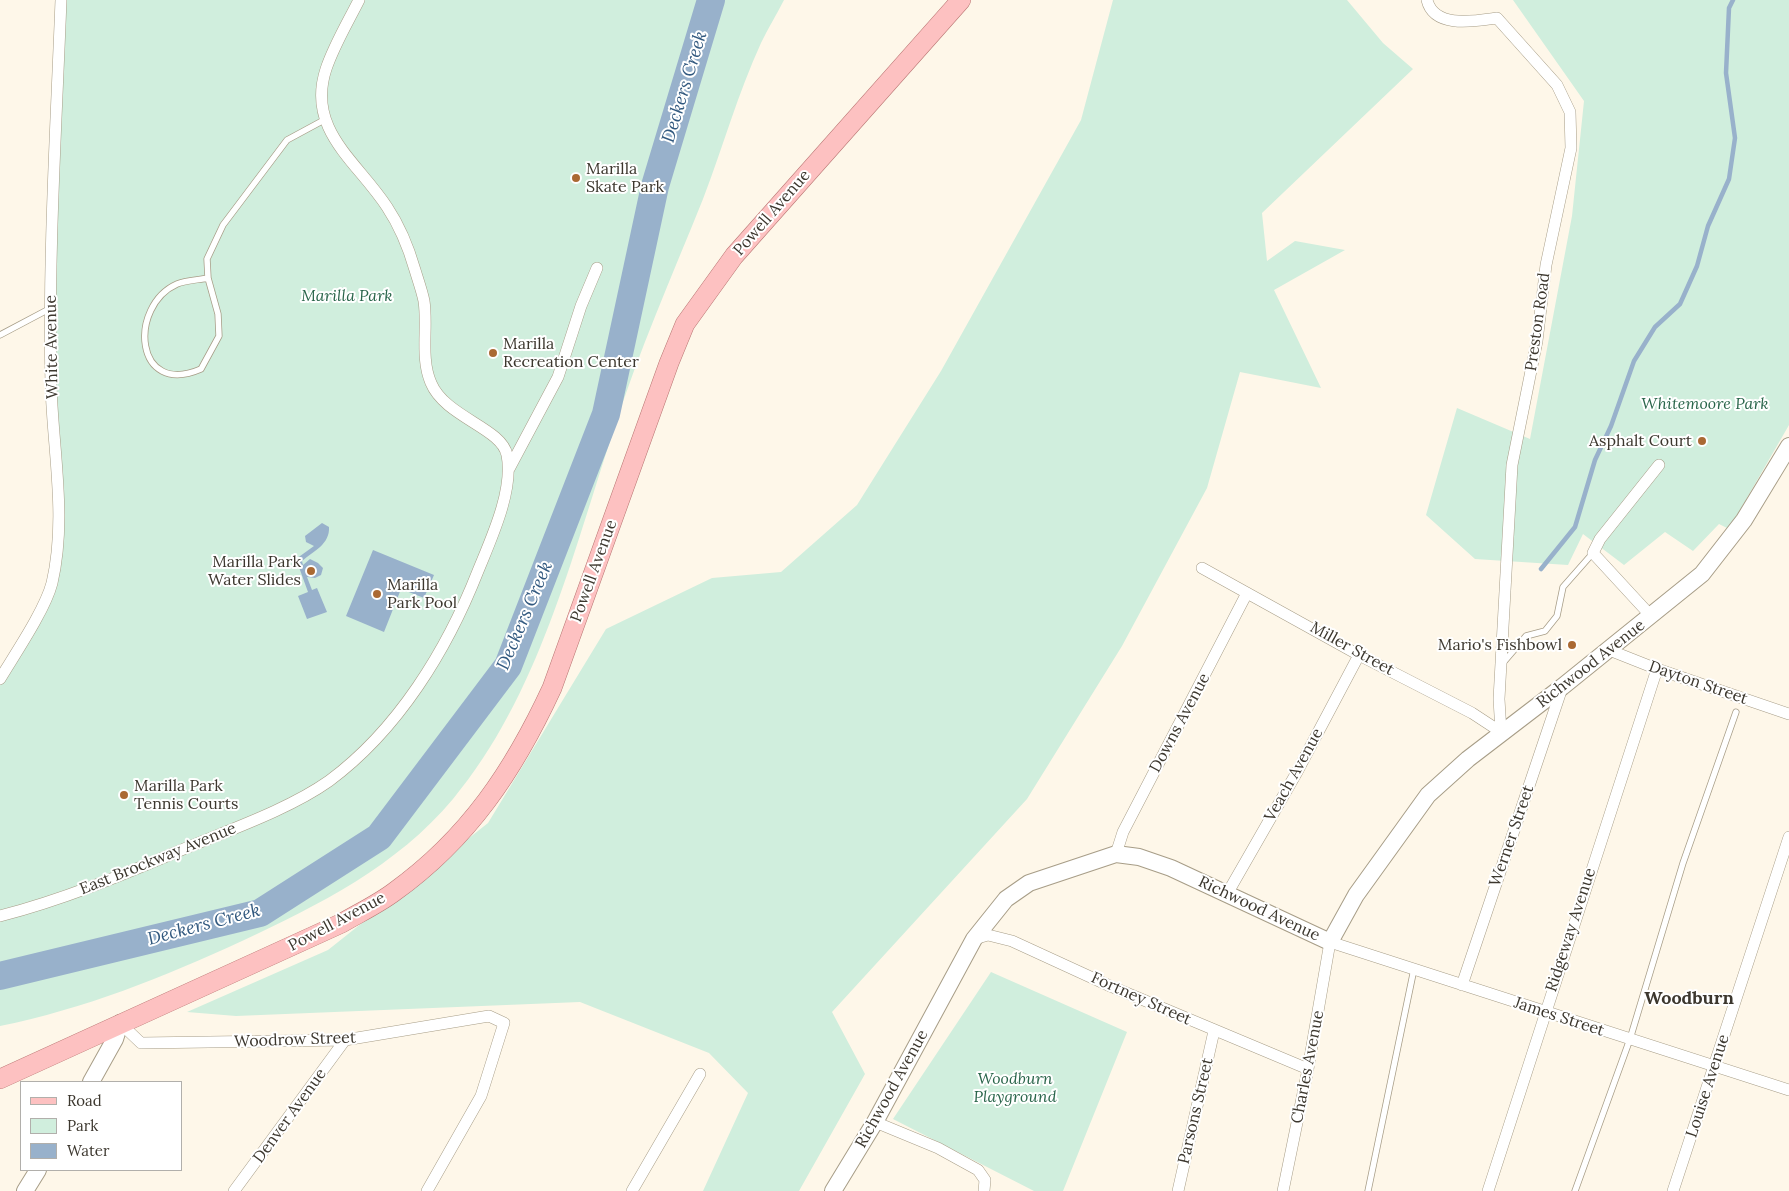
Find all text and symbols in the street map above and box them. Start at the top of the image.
water label: Deckers Creek [658,29,712,145]
place label: Marilla Skate Park [586,159,664,197]
street label: Powell Avenue [730,166,814,260]
marker: Marilla Skate Park [570,172,582,184]
street label: Preston Road [1522,272,1554,372]
park label: Marilla Park [301,286,393,306]
street label: White Avenue [41,295,63,399]
place label: Marilla Recreation Center [503,334,639,372]
marker: Marilla Recreation Center [487,347,499,359]
park label: Whitemoore Park [1641,394,1769,414]
place label: Asphalt Court [1589,431,1692,451]
marker: Asphalt Court [1696,435,1708,447]
street label: Powell Avenue [567,517,621,625]
place label: Marilla Park Water Slides [208,552,301,590]
water label: Deckers Creek [492,559,558,673]
marker: Marilla Park Water Slides [305,565,317,577]
place label: Marilla Park Pool [387,575,457,613]
marker: Marilla Park Pool [371,588,383,600]
street label: Richwood Avenue [1533,616,1649,712]
street label: Miller Street [1307,618,1397,680]
place label: Mario's Fishbowl [1438,635,1562,655]
marker: Mario's Fishbowl [1566,639,1578,651]
street label: Dayton Street [1646,657,1750,709]
street label: Downs Avenue [1146,670,1214,776]
street label: Veach Avenue [1261,725,1327,825]
place label: Marilla Park Tennis Courts [134,776,238,814]
street label: Werner Street [1486,783,1538,889]
marker: Marilla Park Tennis Courts [118,789,130,801]
street label: East Brockway Avenue [77,819,239,899]
street label: Ridgeway Avenue [1542,866,1600,994]
street label: Richwood Avenue [1195,872,1323,946]
street label: Powell Avenue [285,888,389,956]
water label: Deckers Creek [145,900,263,950]
street label: Fortney Street [1088,968,1194,1030]
district label: Woodburn [1644,988,1734,1010]
street label: James Street [1511,993,1607,1041]
street label: Charles Avenue [1288,1009,1328,1125]
street label: Richwood Avenue [852,1027,932,1151]
street label: Woodrow Street [234,1028,356,1052]
street label: Louise Avenue [1682,1032,1734,1140]
street label: Parsons Street [1174,1056,1218,1166]
street label: Denver Avenue [249,1065,331,1167]
park label: Woodburn Playground [973,1069,1057,1107]
legend [20,1081,182,1171]
text: Road [67,1091,102,1110]
text: Park [67,1116,98,1135]
text: Water [67,1141,109,1160]

